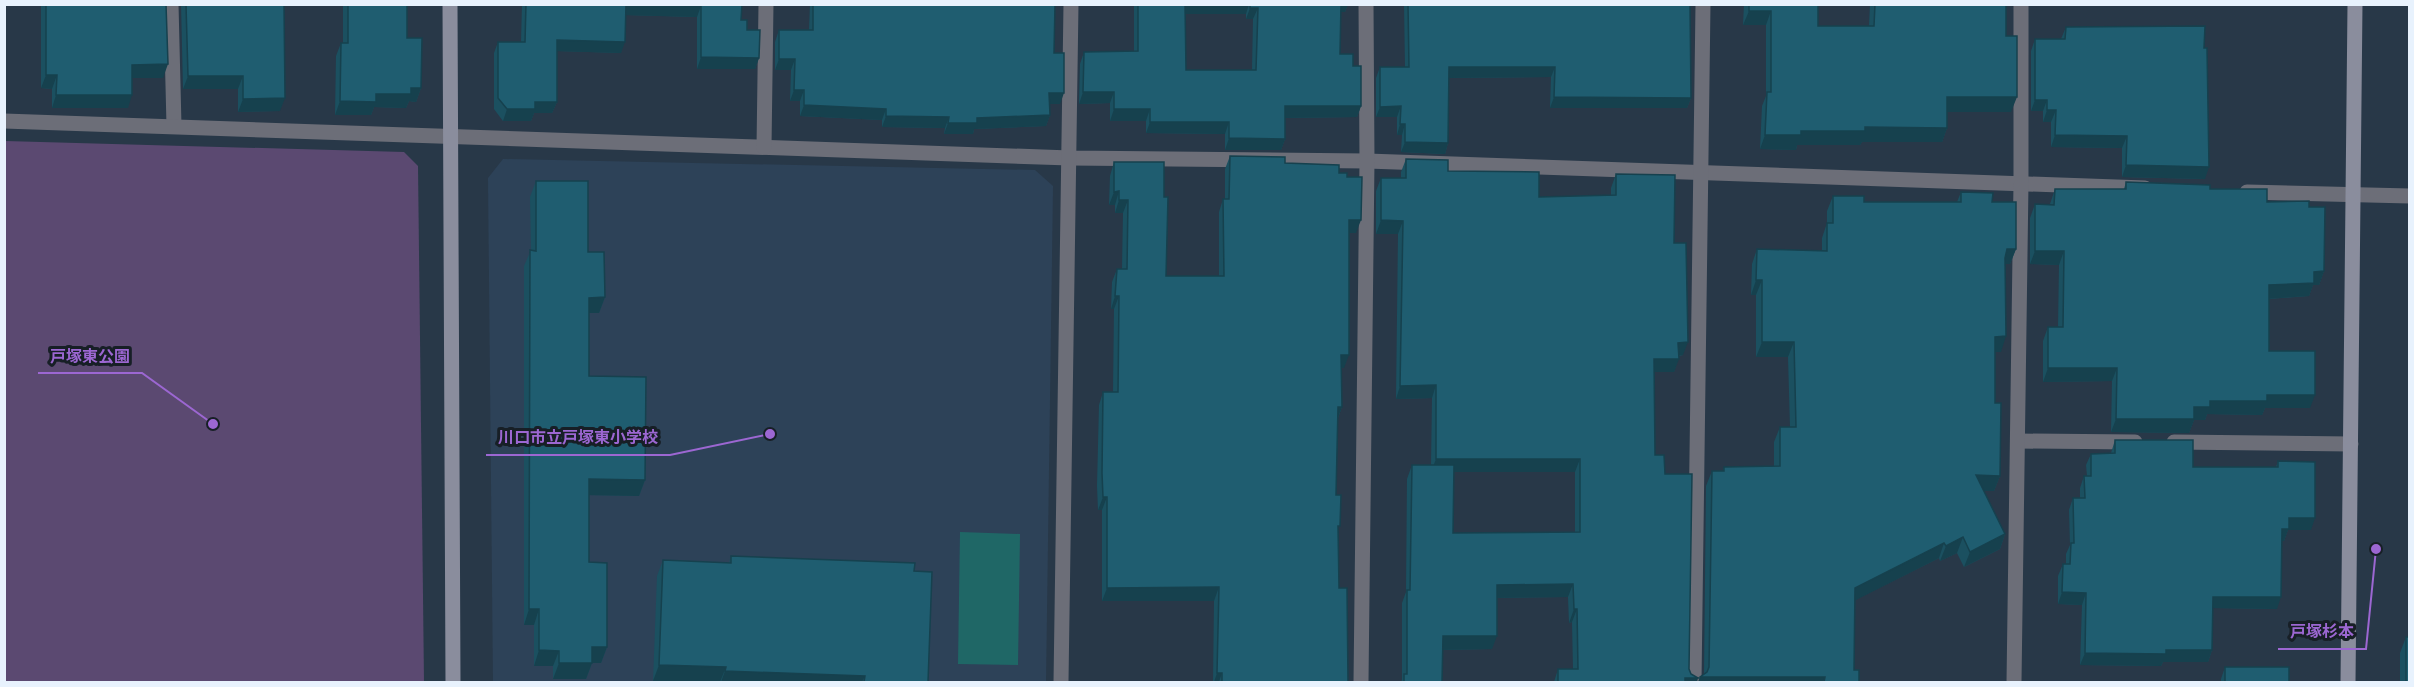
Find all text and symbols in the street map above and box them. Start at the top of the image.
callout: 戸塚東公園 [38,339,142,373]
text: 戸塚東公園 [50,347,130,365]
callout: 川口市立戸塚東小学校 [486,421,670,455]
text: 川口市立戸塚東小学校 [498,428,658,446]
callout: 戸塚杉本 [2278,615,2366,649]
text: 戸塚杉本 [2290,622,2354,640]

